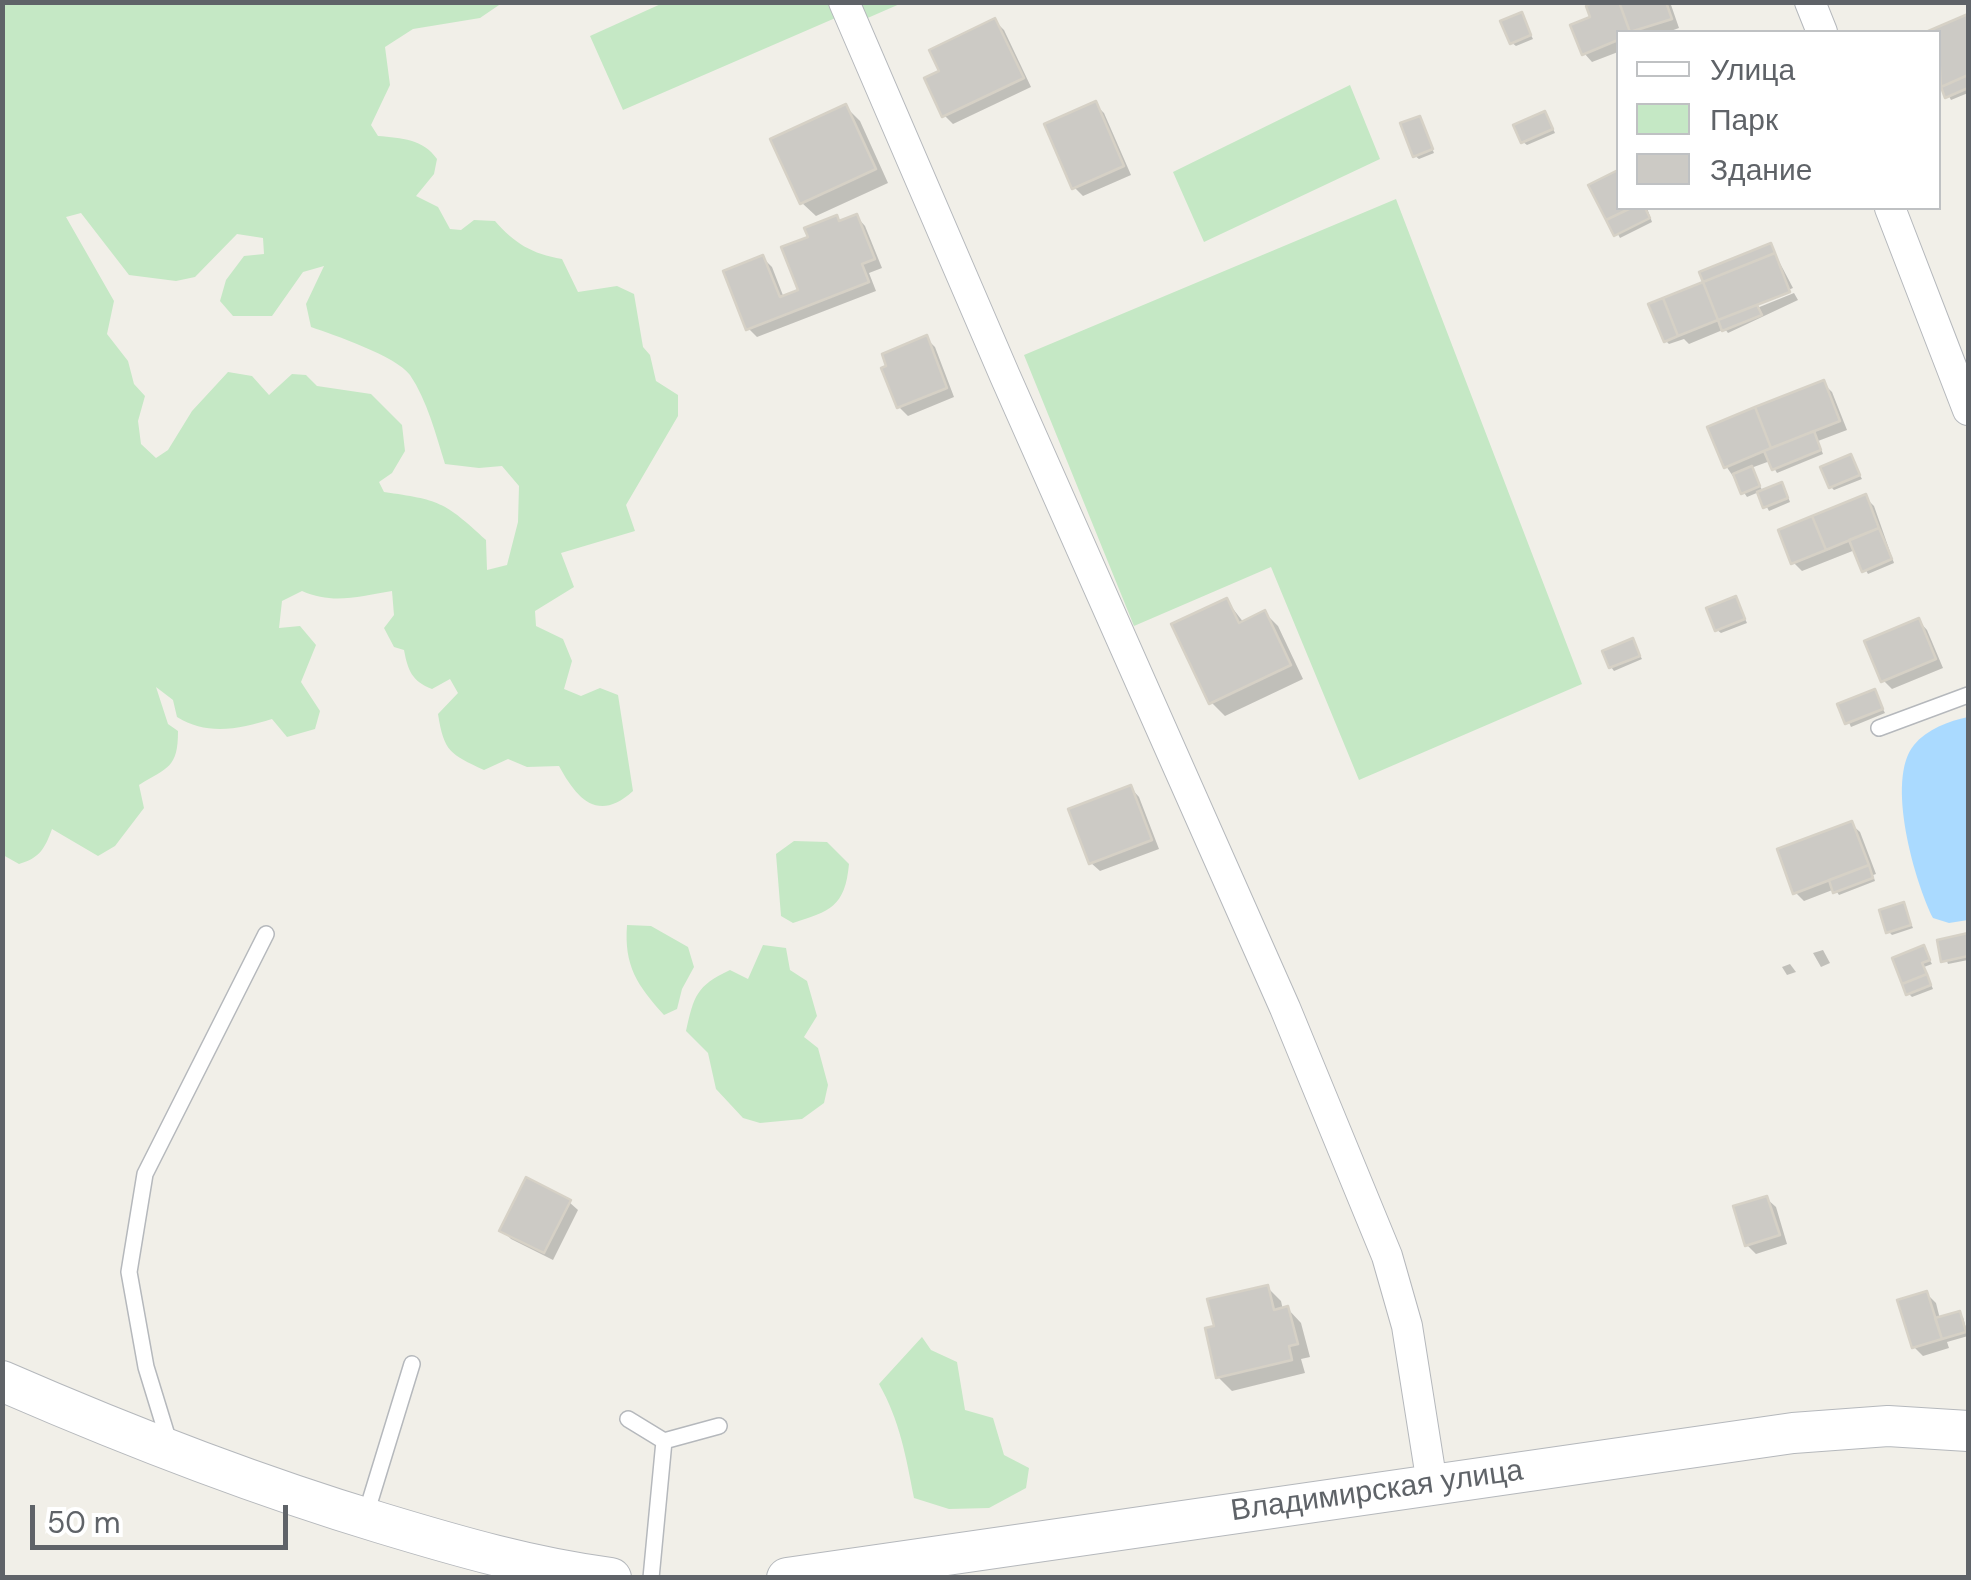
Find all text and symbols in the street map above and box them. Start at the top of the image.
legend [1616,30,1941,210]
text: Улица [1710,50,1795,89]
text: Парк [1710,100,1778,139]
text: Здание [1710,150,1812,189]
street label: Владимирская улица [1229,1454,1525,1530]
scale bar [35,1485,292,1547]
text: 50 m [47,1503,121,1542]

